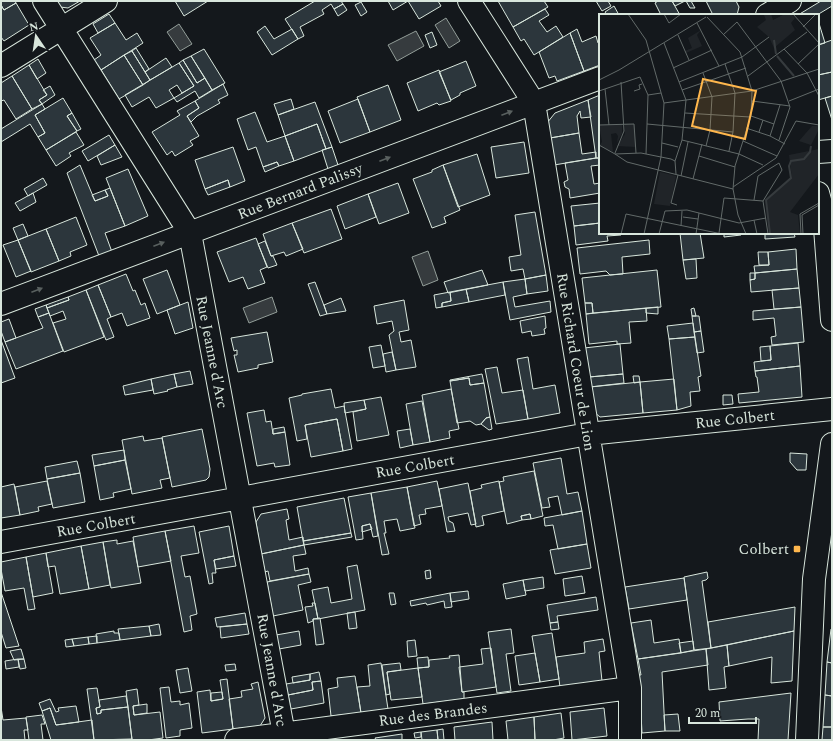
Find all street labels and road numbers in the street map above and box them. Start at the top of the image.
street label: Rue Bernard Palissy [234,157,367,226]
street label: Rue Richard Coeur de Lion [550,271,601,453]
street label: Rue Jeanne d'Arc [189,294,234,411]
street label: Rue Colbert [694,404,776,435]
street label: Rue Colbert [374,448,456,485]
street label: Rue Colbert [55,507,137,544]
street label: Rue Jeanne d'Arc [250,612,293,728]
street label: Rue des Brandes [377,696,489,733]

